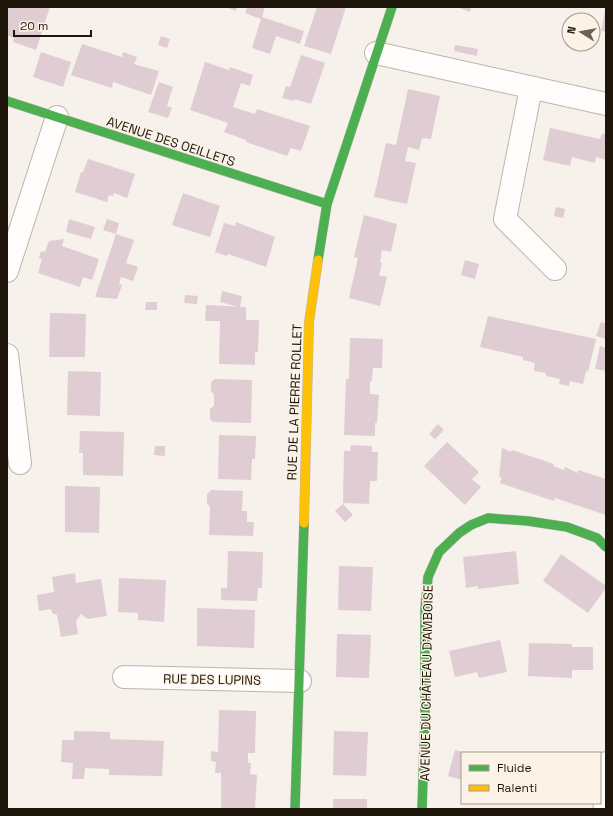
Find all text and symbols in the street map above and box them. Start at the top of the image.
scale bar [14,12,91,38]
north arrow [561,12,601,52]
text: 20 m [20,18,48,34]
text: N [564,25,579,35]
street label: AVENUE DES OEILLETS [104,113,237,170]
street label: RUE DE LA PIERRE ROLLET [283,323,306,481]
street label: AVENUE DU CHÂTEAU D'AMBOISE [416,585,437,781]
street label: RUE DES LUPINS [163,670,261,689]
legend [461,752,601,804]
text: Fluide [497,760,532,776]
text: Ralenti [497,780,537,796]

